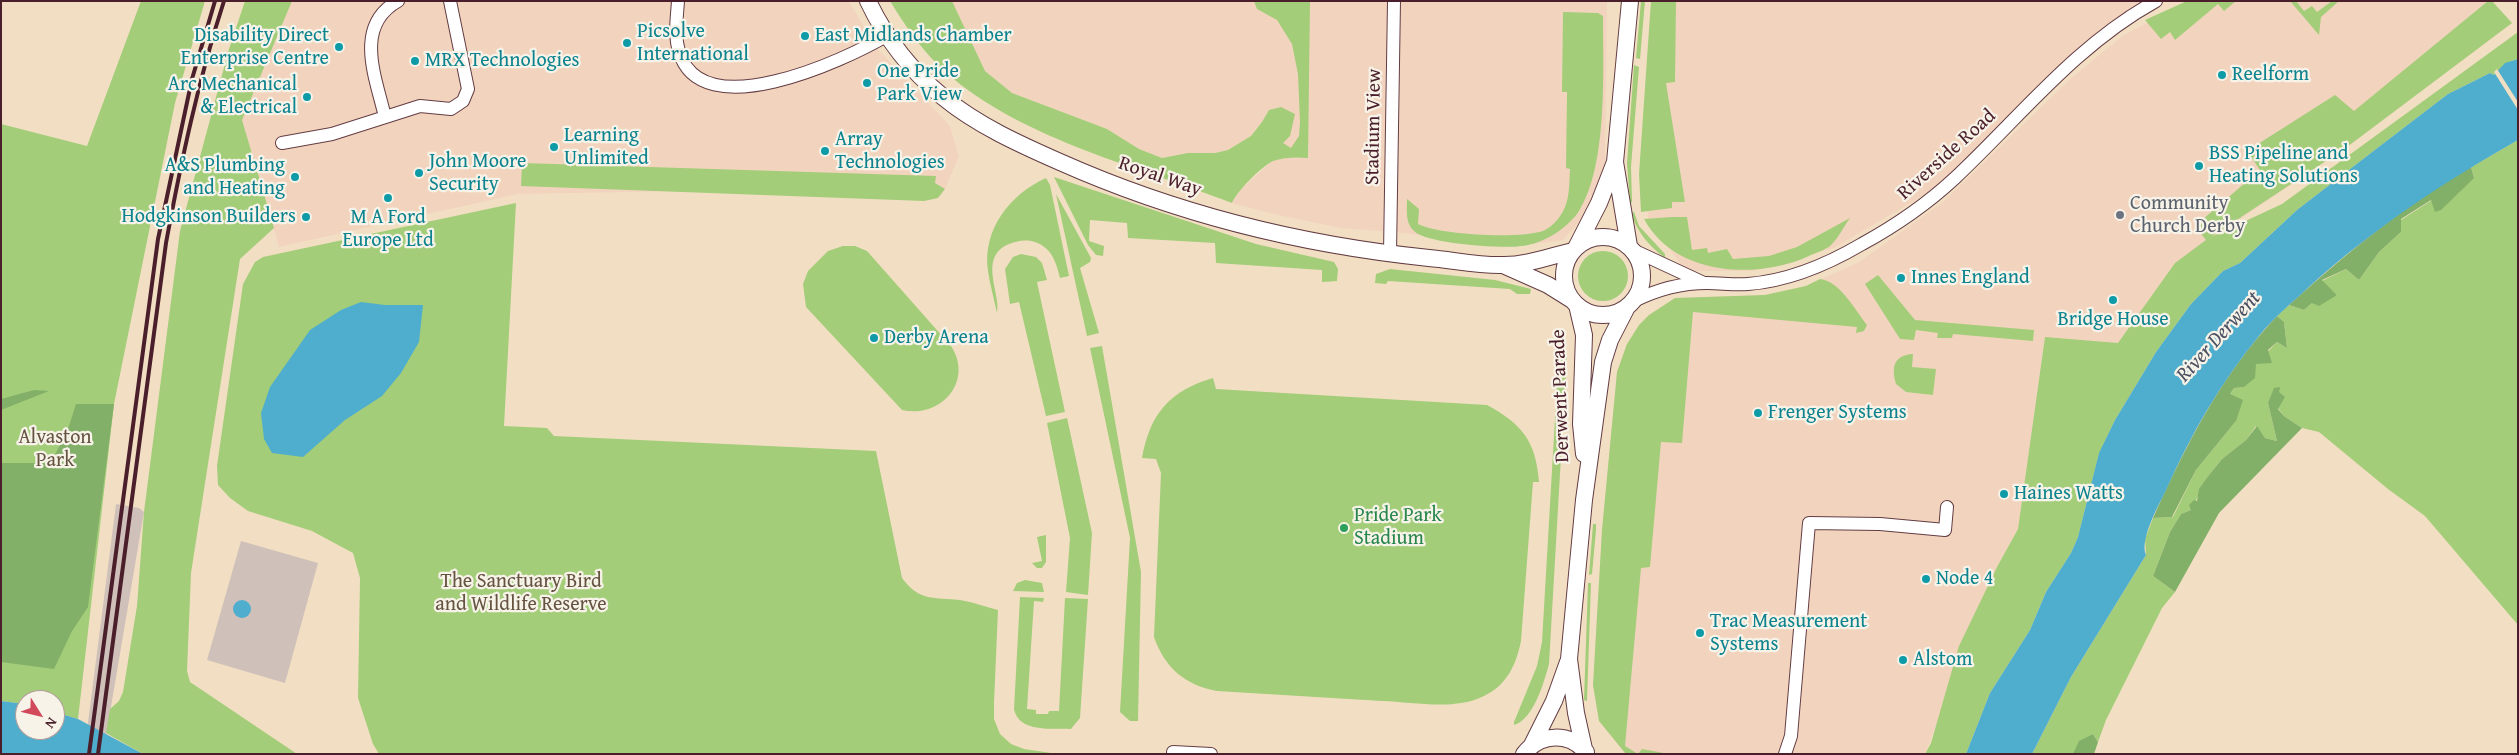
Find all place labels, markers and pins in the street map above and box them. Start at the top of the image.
place label: Picsolve International [637,20,749,67]
place label: Disability Direct Enterprise Centre [181,24,329,71]
place label: East Midlands Chamber [815,24,1012,48]
marker: East Midlands Chamber [799,30,811,42]
marker: Picsolve International [621,37,633,49]
marker: Disability Direct Enterprise Centre [333,41,345,53]
place label: MRX Technologies [425,49,579,73]
marker: MRX Technologies [409,55,421,67]
place label: One Pride Park View [877,60,962,107]
place label: Reelform [2232,63,2309,87]
marker: Reelform [2216,69,2228,81]
place label: Arc Mechanical & Electrical [168,73,297,120]
marker: One Pride Park View [861,77,873,89]
marker: Arc Mechanical & Electrical [301,91,313,103]
place label: Learning Unlimited [564,124,649,171]
place label: Array Technologies [835,128,945,175]
marker: Learning Unlimited [548,141,560,153]
place label: BSS Pipeline and Heating Solutions [2209,142,2358,189]
marker: Array Technologies [819,145,831,157]
place label: John Moore Security [429,150,526,197]
place label: A&S Plumbing and Heating [165,154,285,201]
marker: BSS Pipeline and Heating Solutions [2193,160,2205,172]
marker: John Moore Security [413,167,425,179]
marker: A&S Plumbing and Heating [289,171,301,183]
marker: M A Ford Europe Ltd [382,192,394,204]
place label: Community Church Derby [2130,192,2245,239]
place label: Hodgkinson Builders [121,205,296,229]
place label: M A Ford Europe Ltd [342,206,434,253]
marker: Community Church Derby [2114,209,2126,221]
marker: Hodgkinson Builders [300,211,312,223]
place label: Innes England [1911,266,2030,290]
marker: Innes England [1895,272,1907,284]
marker: Bridge House [2107,294,2119,306]
place label: Bridge House [2057,308,2169,332]
place label: Derby Arena [884,326,989,350]
marker: Derby Arena [868,332,880,344]
place label: Frenger Systems [1768,401,1907,425]
marker: Frenger Systems [1752,407,1764,419]
place label: Haines Watts [2014,482,2123,506]
marker: Haines Watts [1998,488,2010,500]
place label: Pride Park Stadium [1354,504,1442,551]
marker: Pride Park Stadium [1338,522,1350,534]
place label: Node 4 [1936,567,1993,591]
marker: Node 4 [1920,573,1932,585]
place label: Trac Measurement Systems [1710,610,1867,657]
marker: Trac Measurement Systems [1694,627,1706,639]
place label: Alstom [1913,648,1972,672]
marker: Alstom [1897,654,1909,666]

